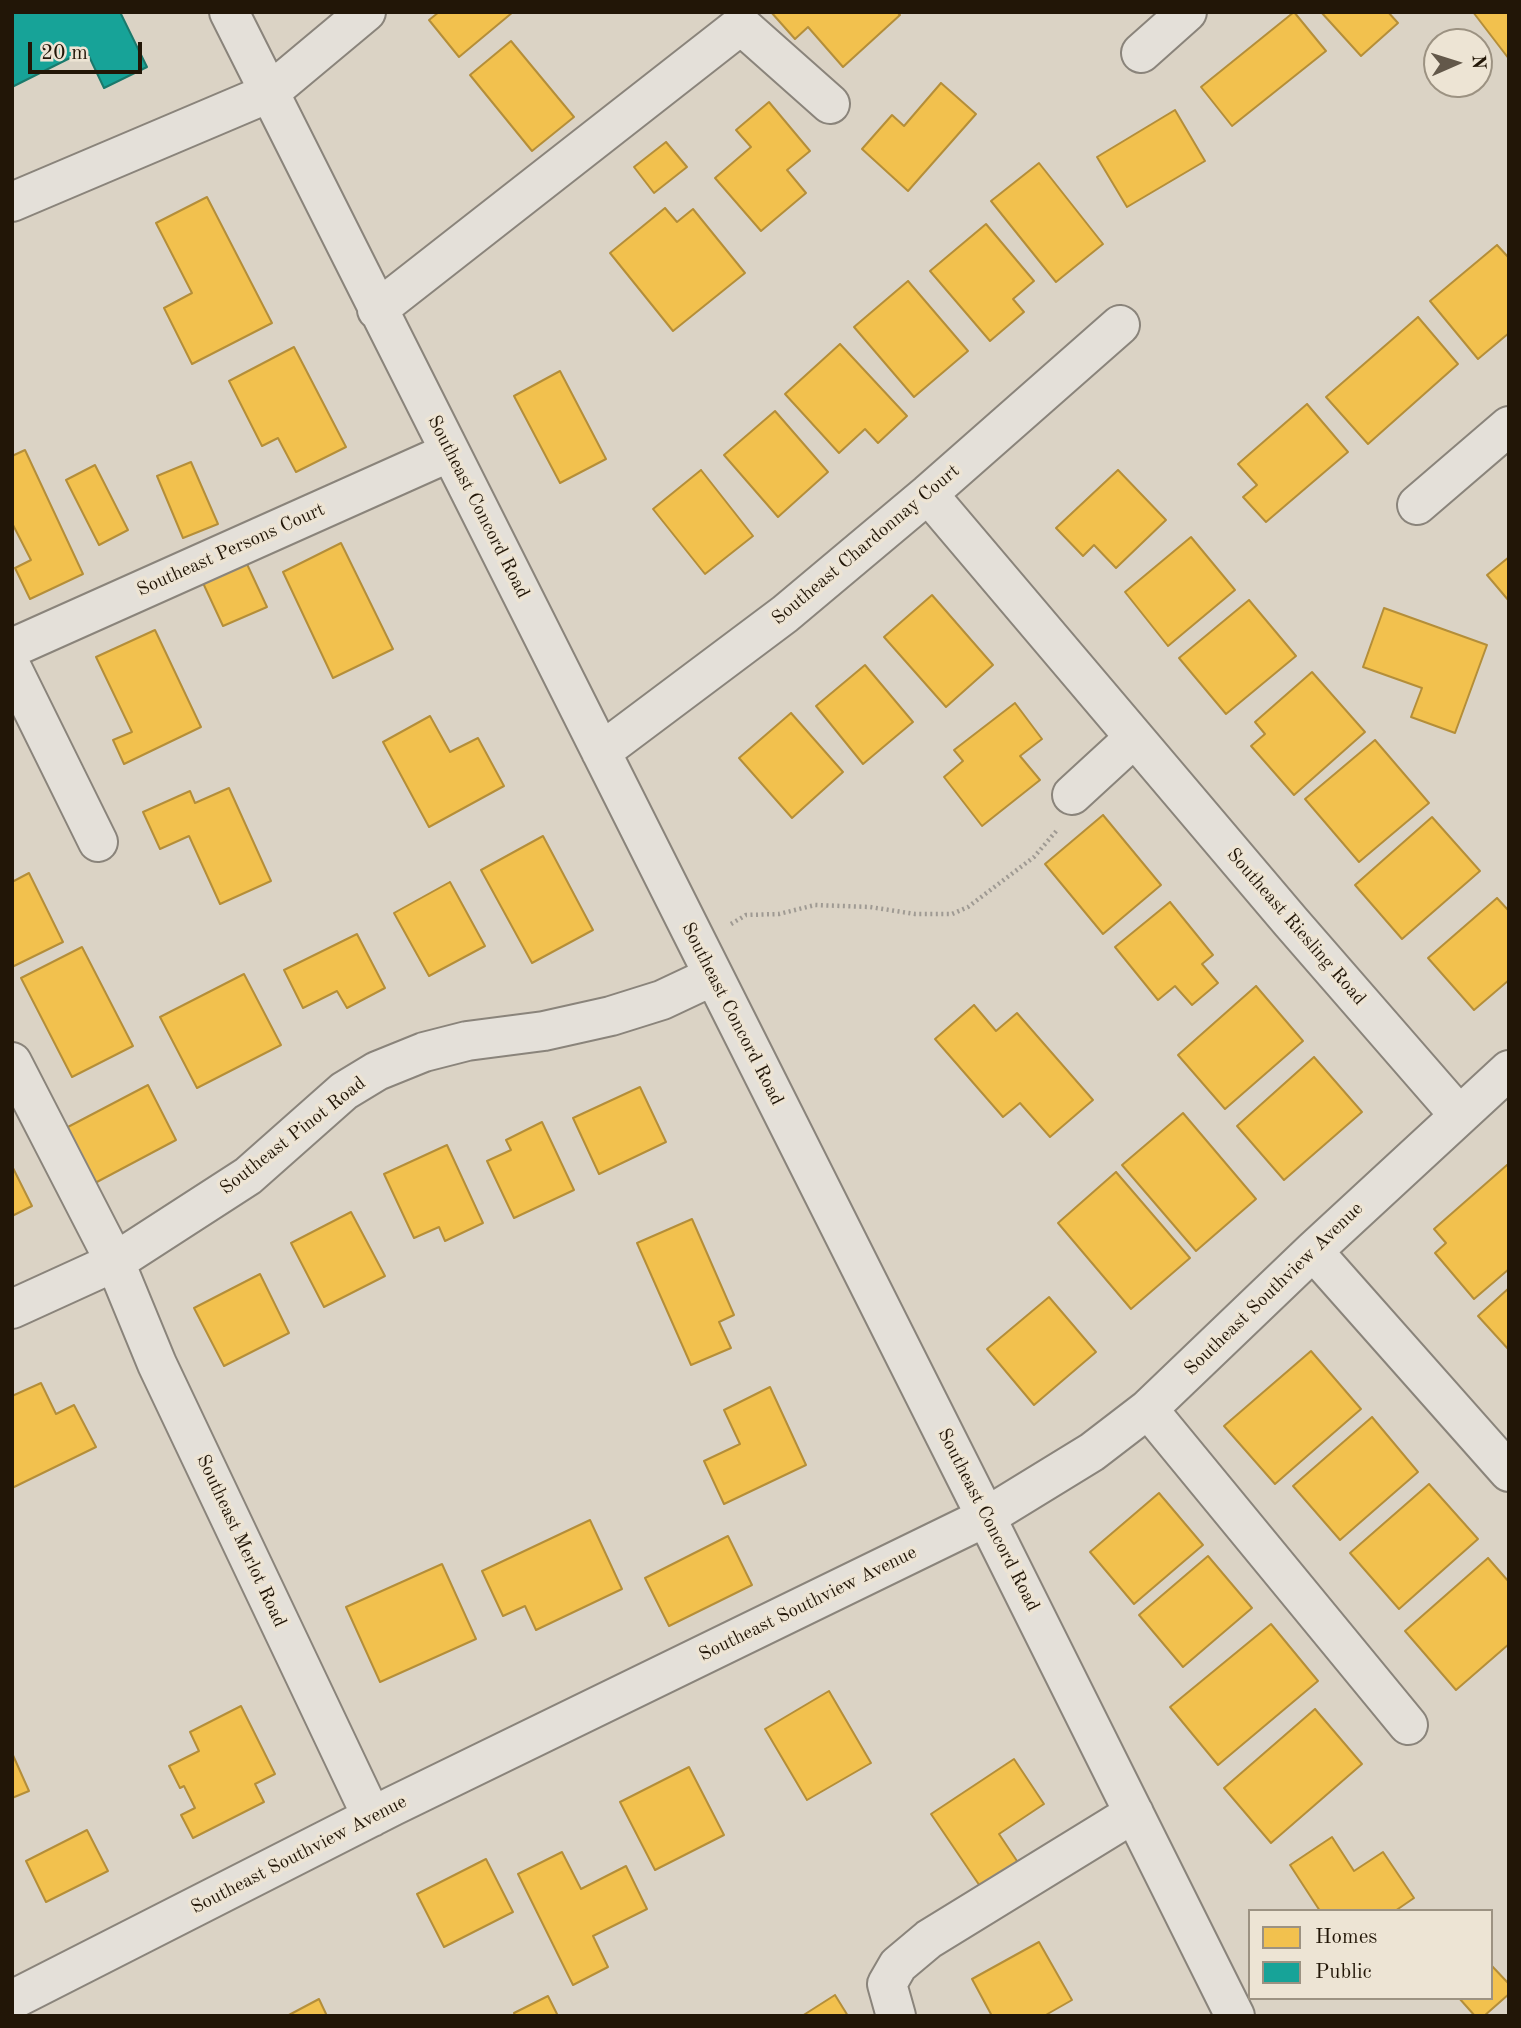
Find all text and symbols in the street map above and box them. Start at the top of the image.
scale bar [32,28,145,72]
north arrow [1423,28,1493,98]
text: 20 m [41,43,88,64]
text: N [1468,54,1487,70]
street label: Southeast Concord Road [422,412,534,602]
street label: Southeast Chardonnay Court [768,460,964,630]
street label: Southeast Persons Court [133,498,329,602]
street label: Southeast Riesling Road [1222,844,1370,1010]
street label: Southeast Concord Road [676,919,788,1109]
street label: Southeast Pinot Road [216,1072,370,1200]
street label: Southeast Southview Avenue [1180,1198,1368,1380]
street label: Southeast Concord Road [932,1425,1044,1615]
street label: Southeast Merlot Road [191,1451,291,1631]
street label: Southeast Southview Avenue [695,1541,921,1667]
street label: Southeast Southview Avenue [187,1791,411,1919]
legend [1248,1909,1493,2000]
text: Homes [1315,1927,1377,1948]
text: Public [1315,1962,1372,1983]

